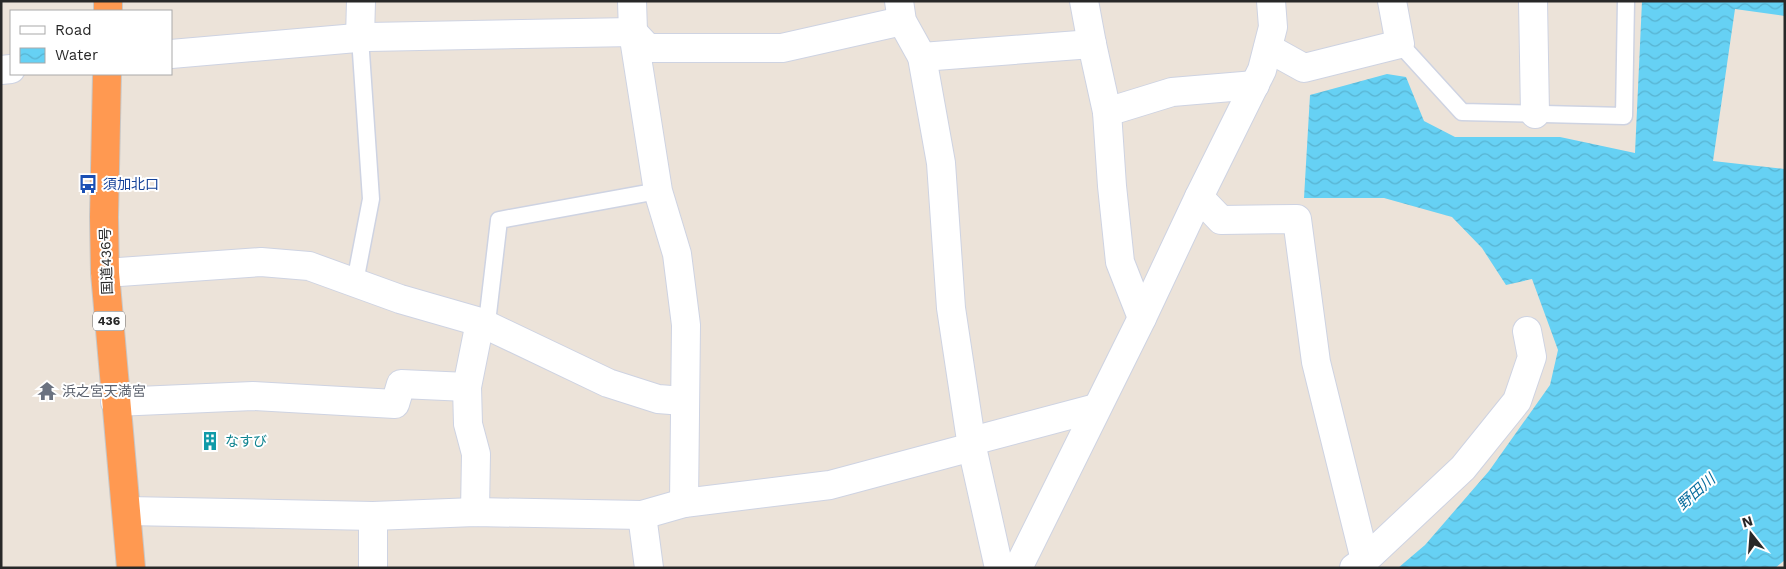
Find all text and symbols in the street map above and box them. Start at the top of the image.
legend [10,10,172,75]
text: Road [55,21,92,39]
text: Water [55,46,98,64]
bus stop icon: 須加北口 [77,173,99,195]
place label: 須加北口 [103,176,159,192]
street label: 国道436号 [97,227,115,295]
road number: 436 [93,312,125,331]
temple icon: 浜之宮天満宮 [36,380,58,402]
place label: 浜之宮天満宮 [62,383,146,399]
building icon: なすび [199,430,221,452]
place label: なすび [225,433,267,449]
water label: 野田川 [1673,469,1720,514]
north arrow [1726,509,1776,559]
text: N [1740,512,1754,531]

